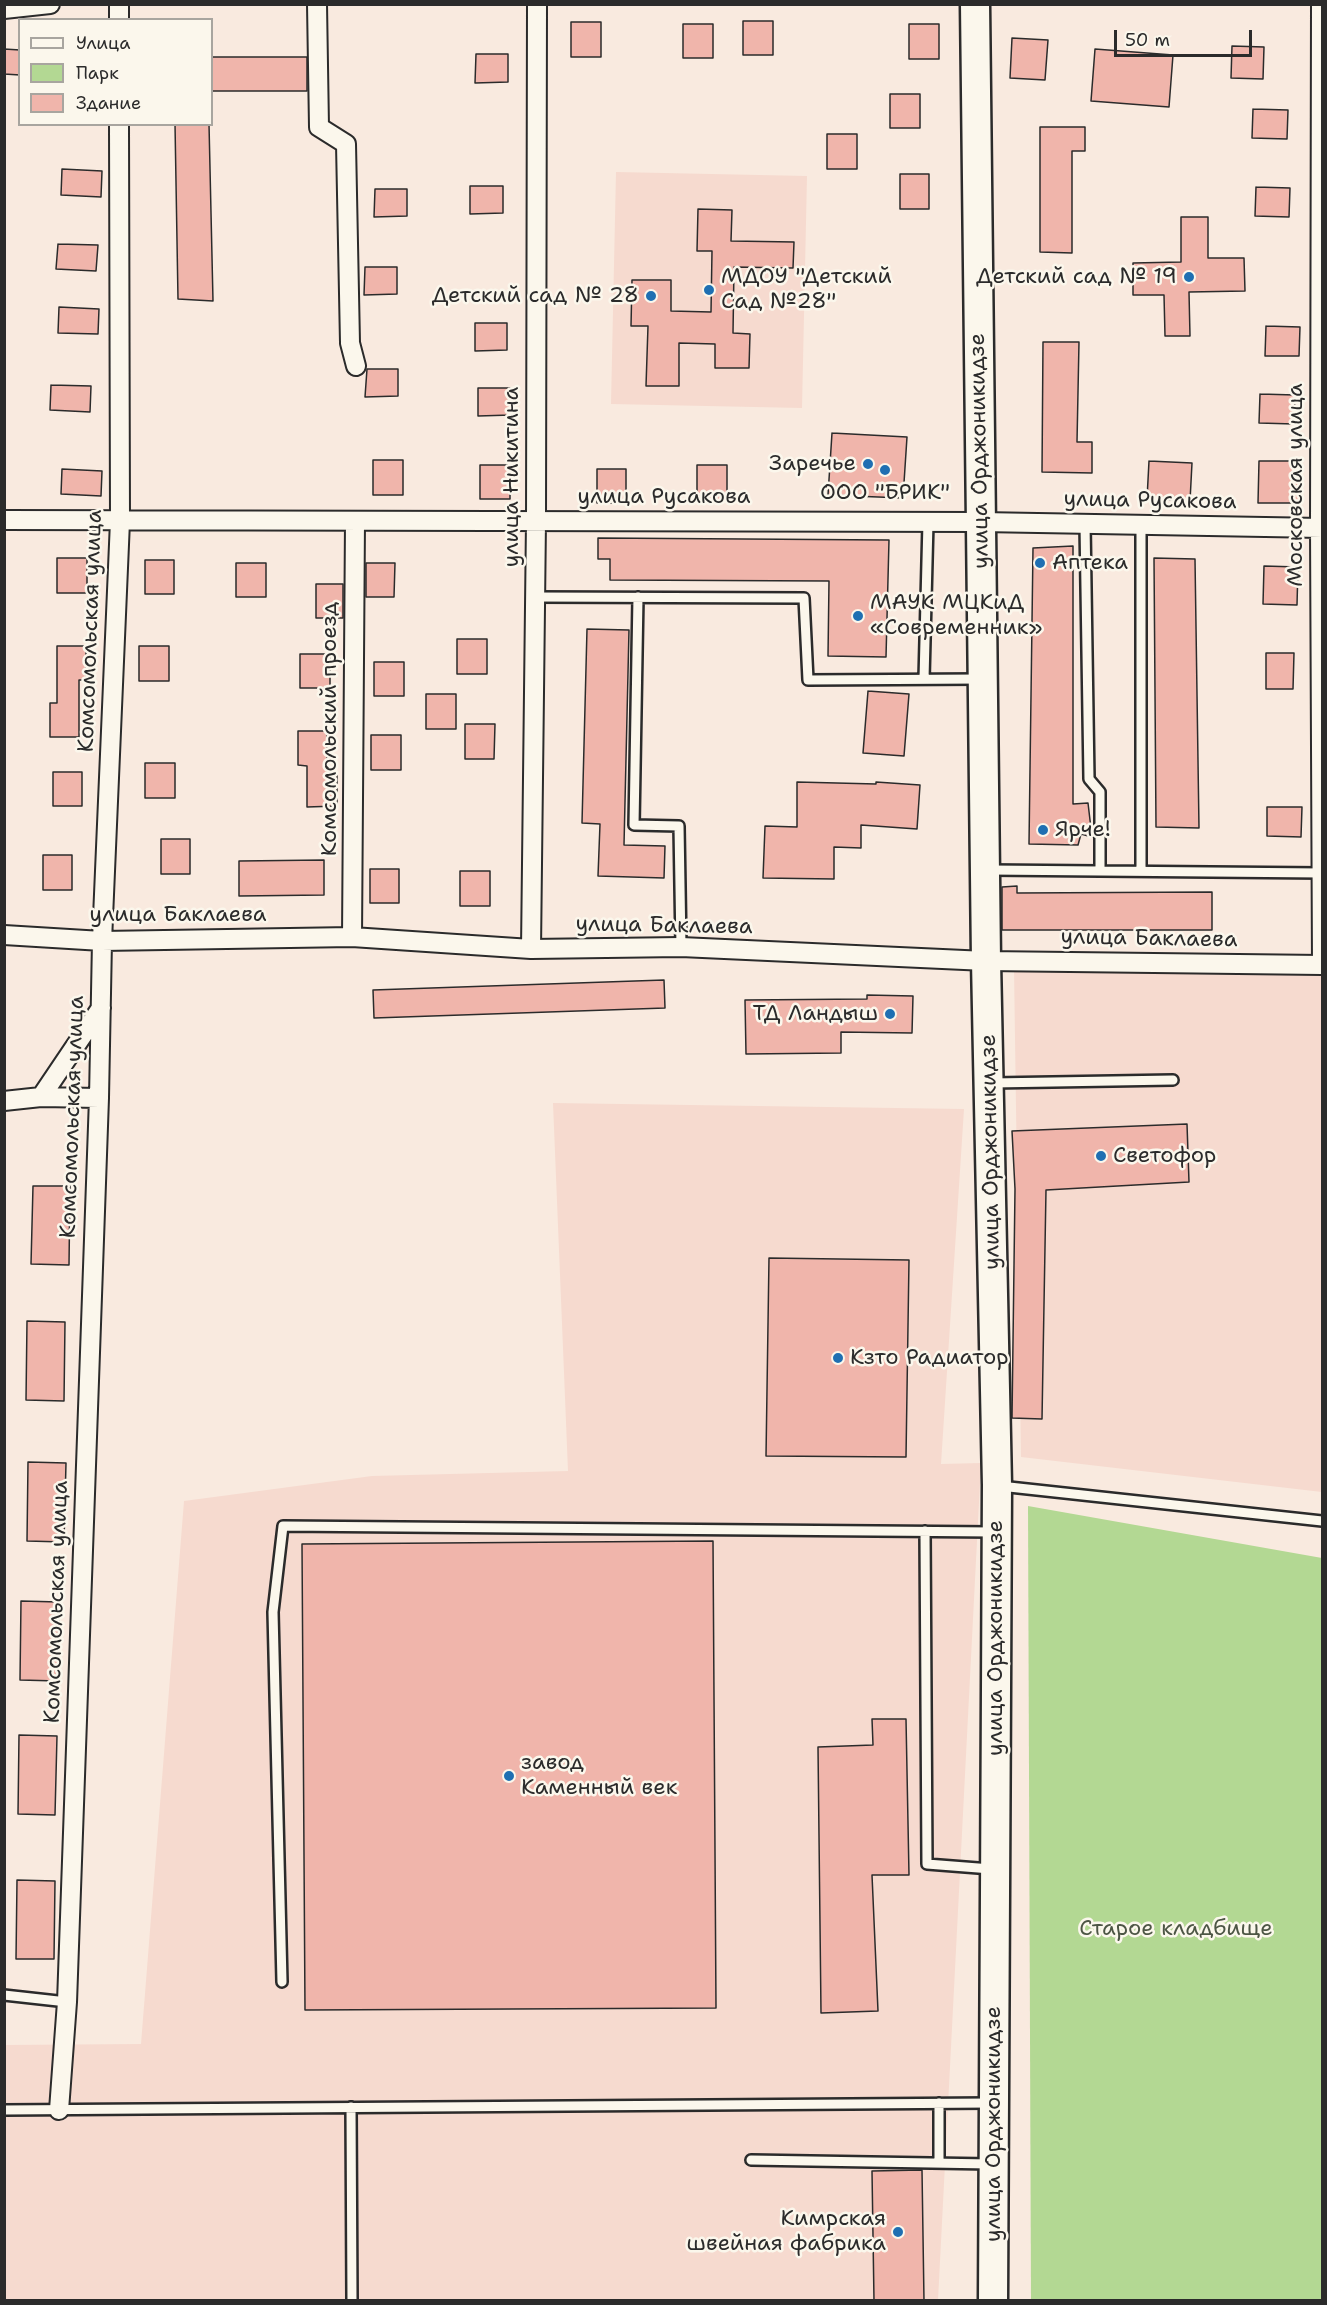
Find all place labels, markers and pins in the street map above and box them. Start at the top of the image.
place label: МДОУ "Детский Сад №28" [721,264,892,316]
place label: Детский сад № 19 [976,264,1177,290]
marker: Детский сад № 19 [1182,270,1196,284]
place label: Детский сад № 28 [432,283,639,309]
marker: МДОУ "Детский Сад №28" [702,283,716,297]
marker: Детский сад № 28 [644,289,658,303]
place label: Заречье [769,451,856,477]
marker: Заречье [861,457,875,471]
marker: ООО "БРИК" [878,463,892,477]
place label: ООО "БРИК" [820,480,950,506]
place label: Аптека [1052,550,1128,576]
marker: Аптека [1033,556,1047,570]
place label: МАУК МЦКиД «Современник» [870,590,1043,642]
marker: МАУК МЦКиД «Современник» [851,609,865,623]
place label: Ярче! [1055,817,1111,843]
marker: Ярче! [1036,823,1050,837]
place label: ТД Ландыш [753,1001,878,1027]
marker: ТД Ландыш [883,1007,897,1021]
place label: Светофор [1113,1143,1216,1169]
marker: Светофор [1094,1149,1108,1163]
place label: Кзто Радиатор [850,1345,1009,1371]
marker: Кзто Радиатор [831,1351,845,1365]
place label: завод Каменный век [521,1750,677,1802]
marker: завод Каменный век [502,1769,516,1783]
place label: Кимрская швейная фабрика [687,2206,886,2258]
marker: Кимрская швейная фабрика [891,2225,905,2239]

